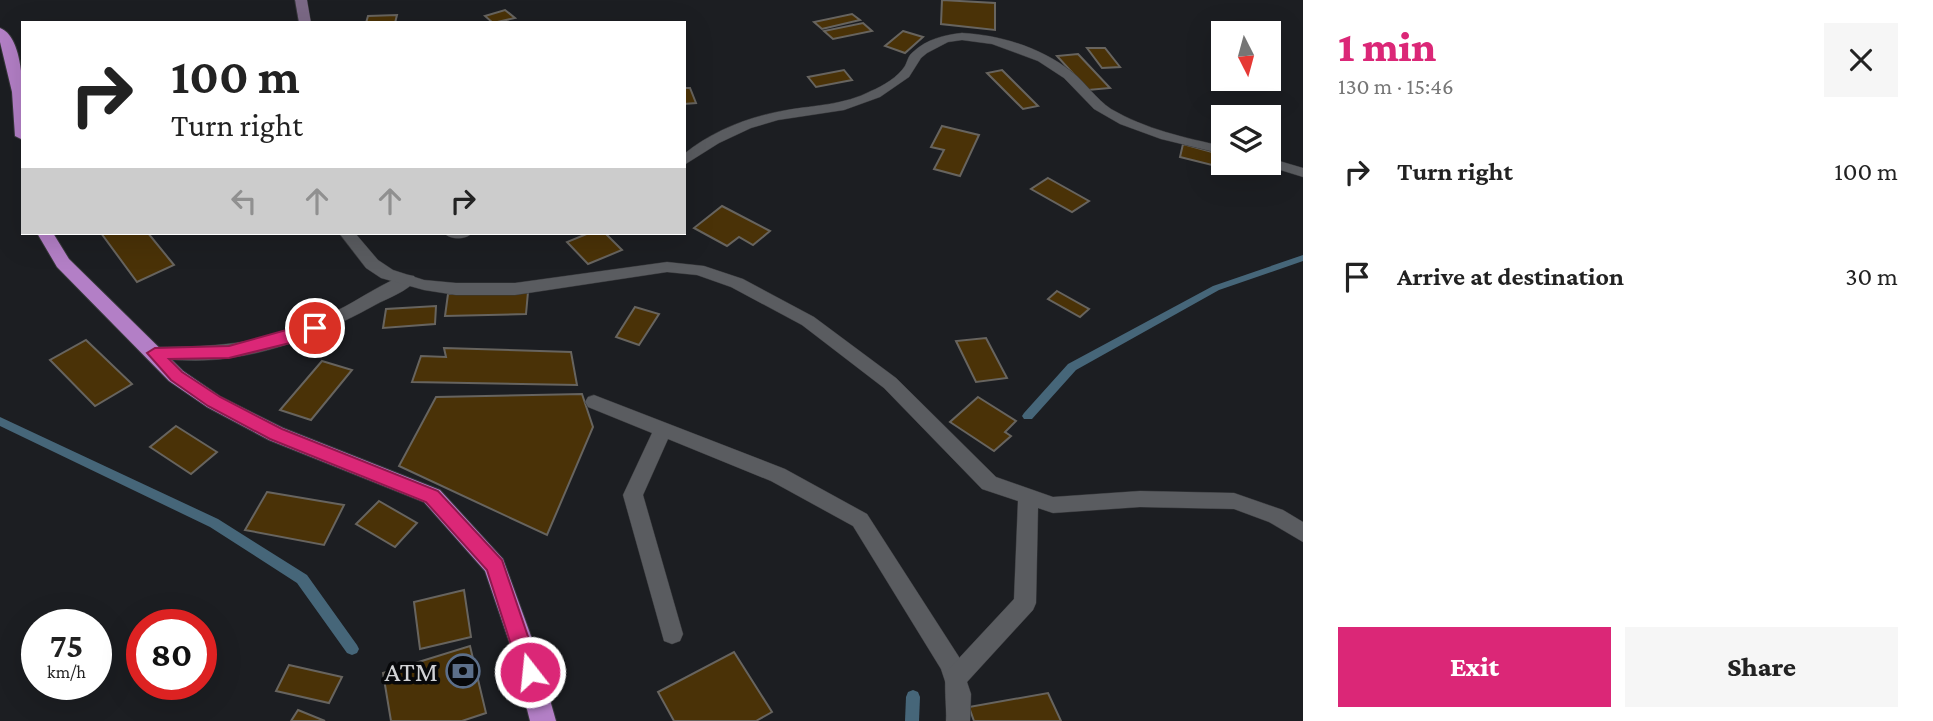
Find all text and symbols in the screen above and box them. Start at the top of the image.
north arrow [1211,21,1281,91]
map controls [1211,21,1281,175]
text: 1 min [1338,23,1436,70]
button: close [1824,23,1898,97]
icon: right [56,49,147,140]
text: 100 m [171,49,300,104]
text: 130 m · 15:46 [1338,73,1454,99]
button: layers [1211,105,1281,175]
text: Turn right [171,107,303,143]
icon: right [1338,153,1376,191]
text: Turn right [1397,157,1513,186]
text: 100 m [1834,157,1898,186]
icon: left [225,182,263,220]
icon: ahead [298,182,336,220]
icon: ahead [371,182,409,220]
icon: right [444,182,482,220]
icon: arrive [1338,258,1376,296]
text: Arrive at destination [1397,262,1624,291]
text: 30 m [1845,262,1898,291]
pin [285,298,345,358]
icon: arrive [296,309,334,347]
speed limit sign: 80 [126,609,217,700]
text: 75 [50,626,83,665]
button: Exit [1338,627,1611,707]
button: Share [1625,627,1898,707]
position arrow [493,635,567,709]
bank icon: ATM [444,652,482,690]
place label: ATM [385,656,438,687]
text: km/h [47,662,86,682]

